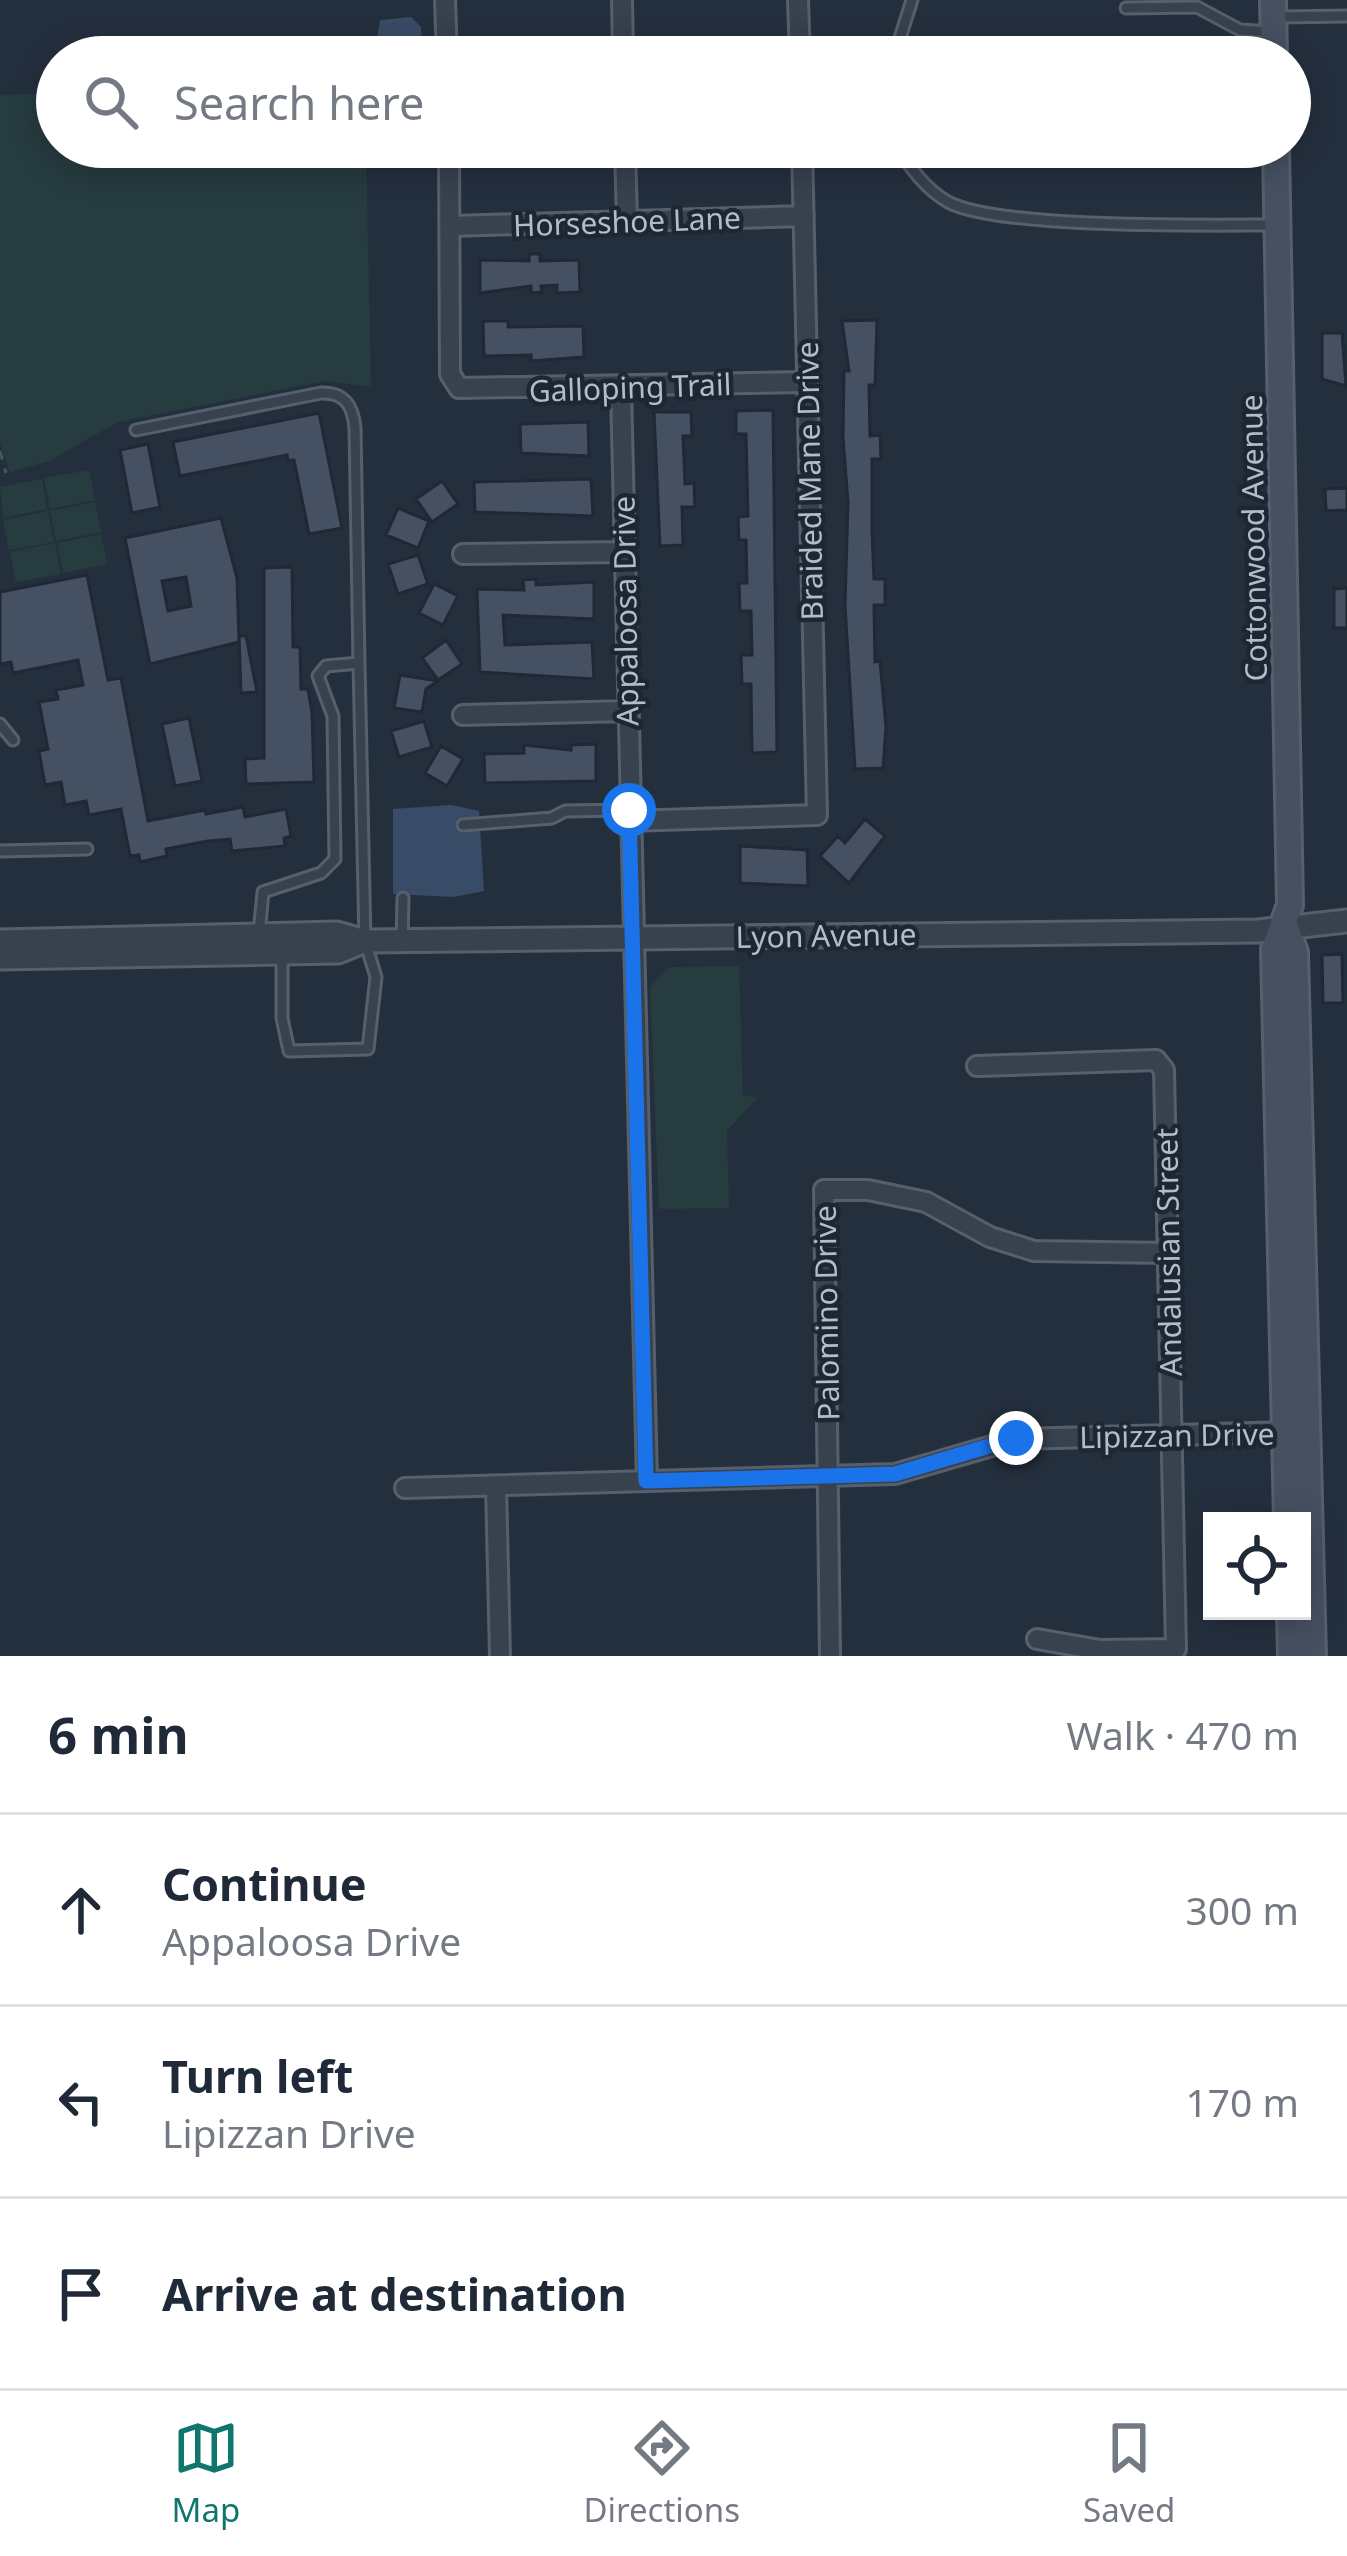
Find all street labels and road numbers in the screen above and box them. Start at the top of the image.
street label: Horseshoe Lane [512,197,742,245]
street label: Braided Mane Drive [786,341,832,621]
street label: Galloping Trail [528,363,732,411]
street label: Cottonwood Avenue [1230,394,1276,682]
street label: Appaloosa Drive [602,496,648,726]
street label: Lyon Avenue [735,913,917,957]
street label: Andalusian Street [1145,1127,1191,1376]
street label: Palomino Drive [804,1205,848,1421]
street label: Lipizzan Drive [1079,1413,1275,1457]

